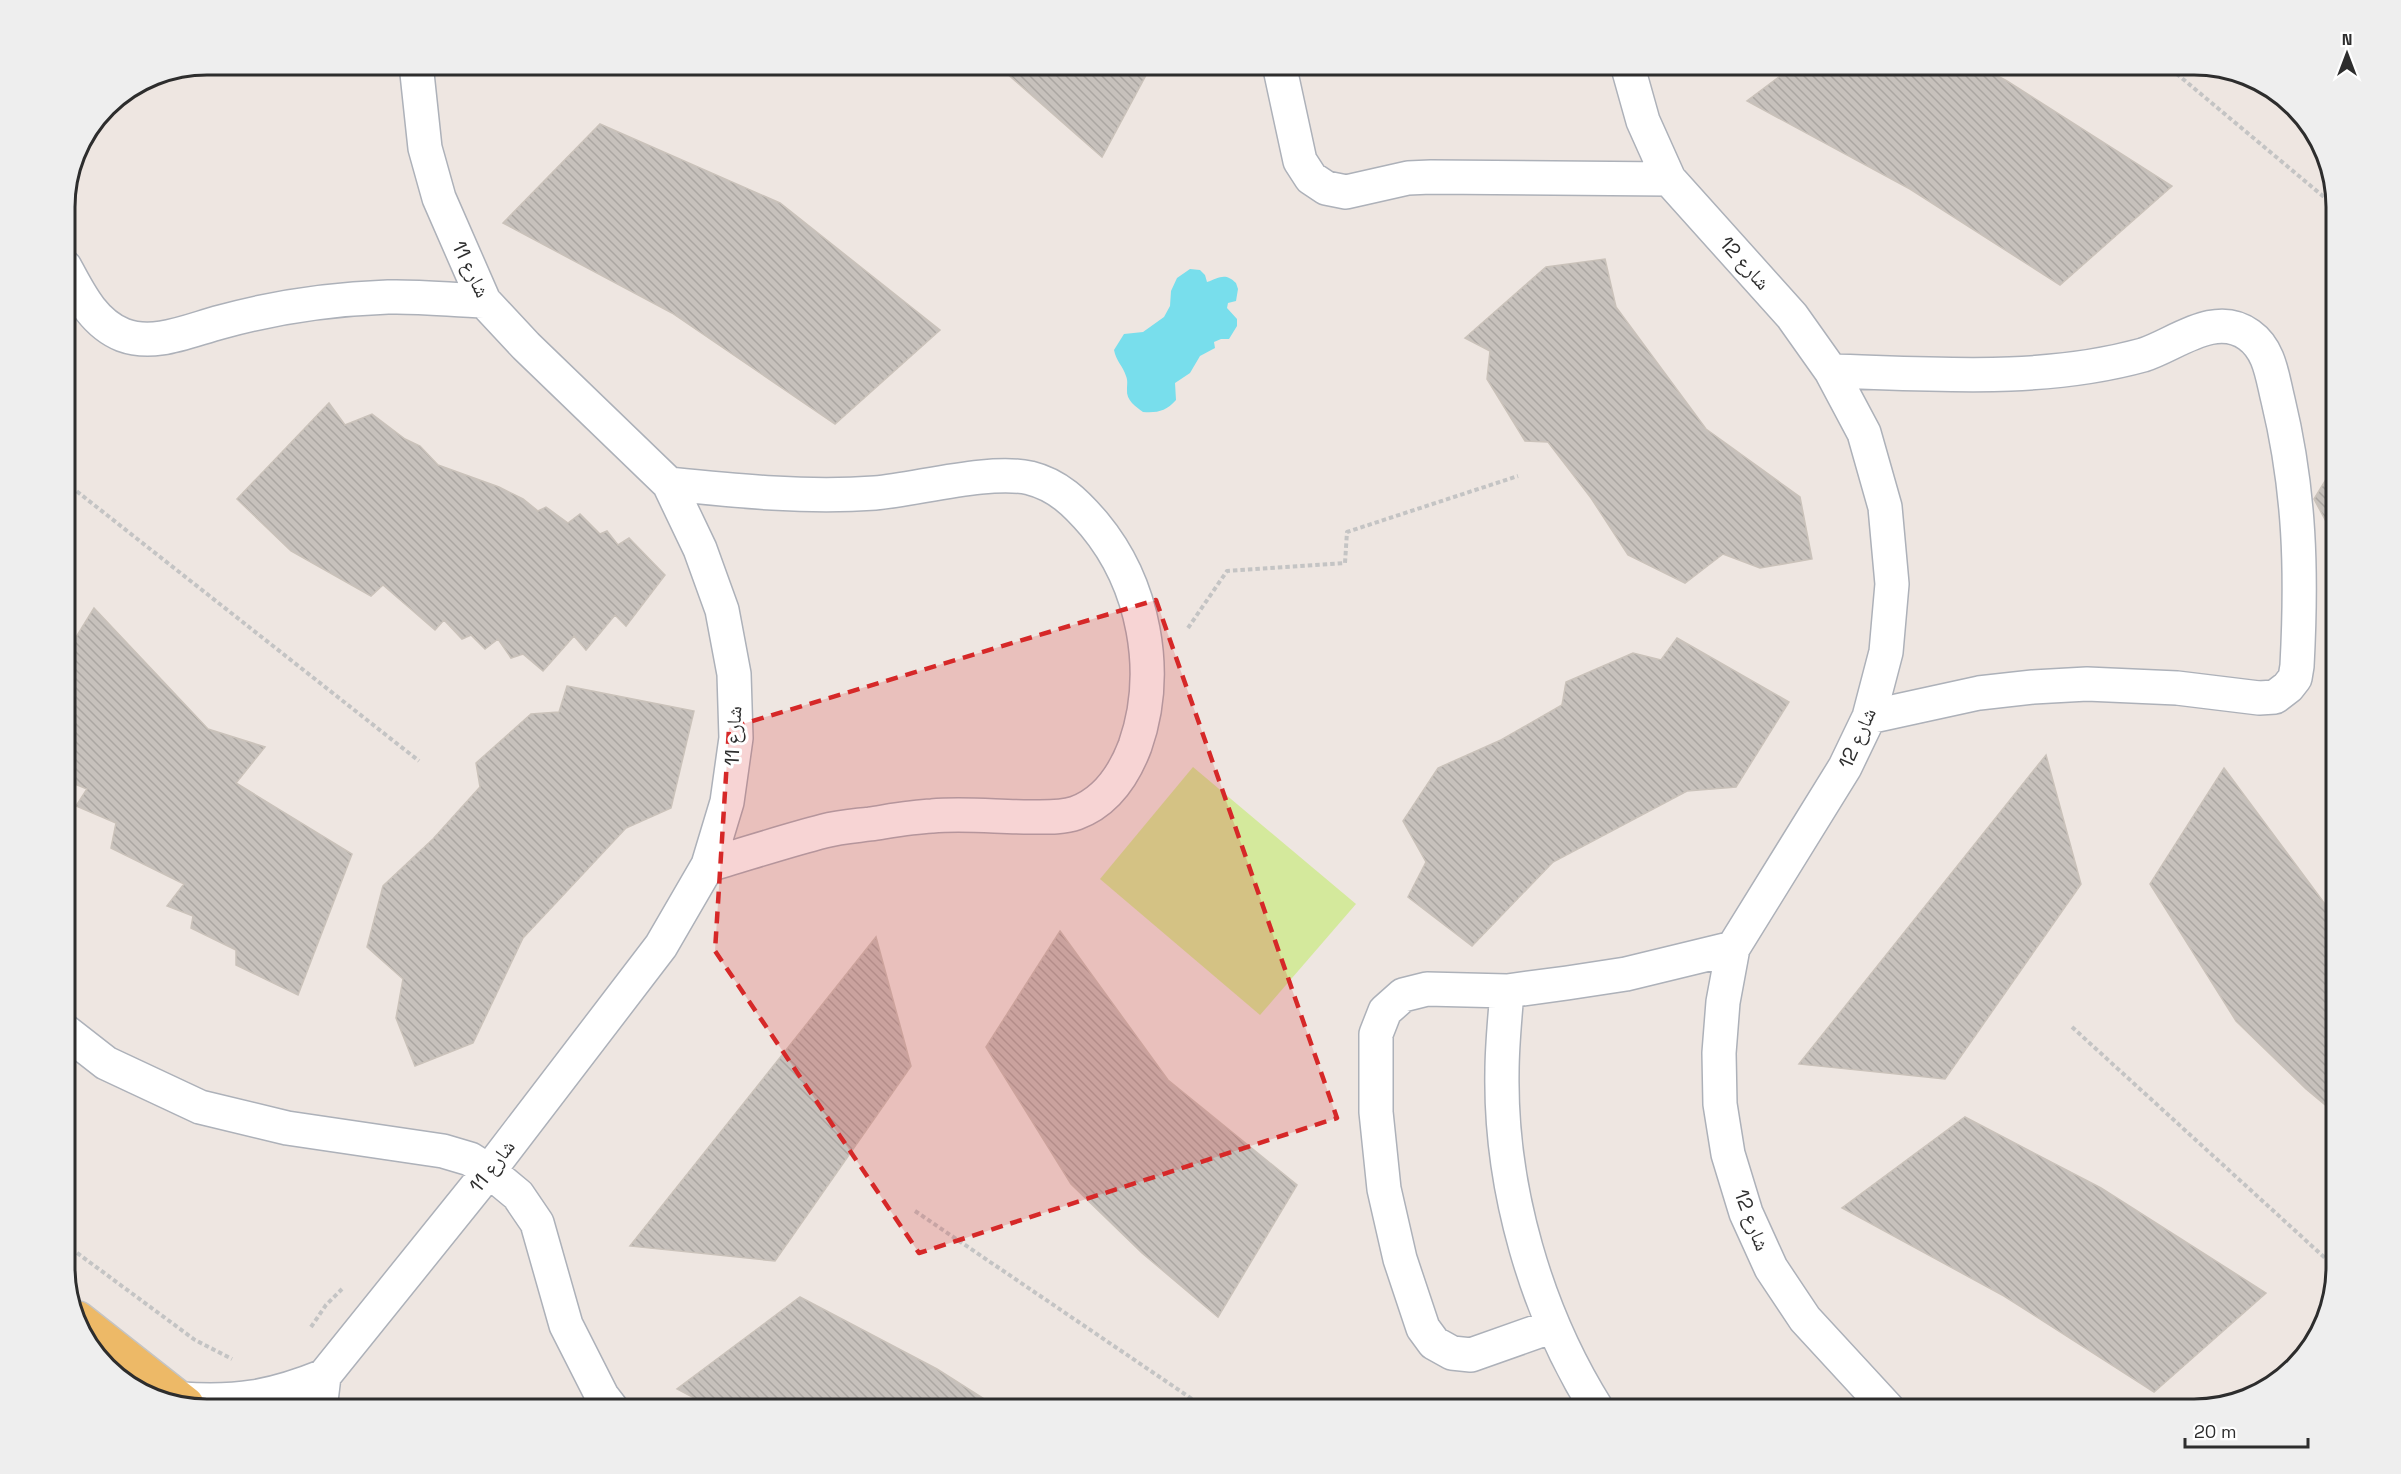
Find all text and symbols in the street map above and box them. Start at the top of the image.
north arrow [2317,24,2377,84]
text: N [2342,29,2352,50]
street label: شارع 12 [1714,231,1776,295]
street label: شارع 11 [446,236,496,302]
street label: شارع 12 [1832,704,1882,772]
street label: شارع 11 [718,705,748,767]
street label: شارع 11 [463,1134,521,1198]
street label: شارع 12 [1728,1186,1776,1254]
scale bar [2185,1411,2308,1449]
text: 20 m [2194,1420,2237,1443]

